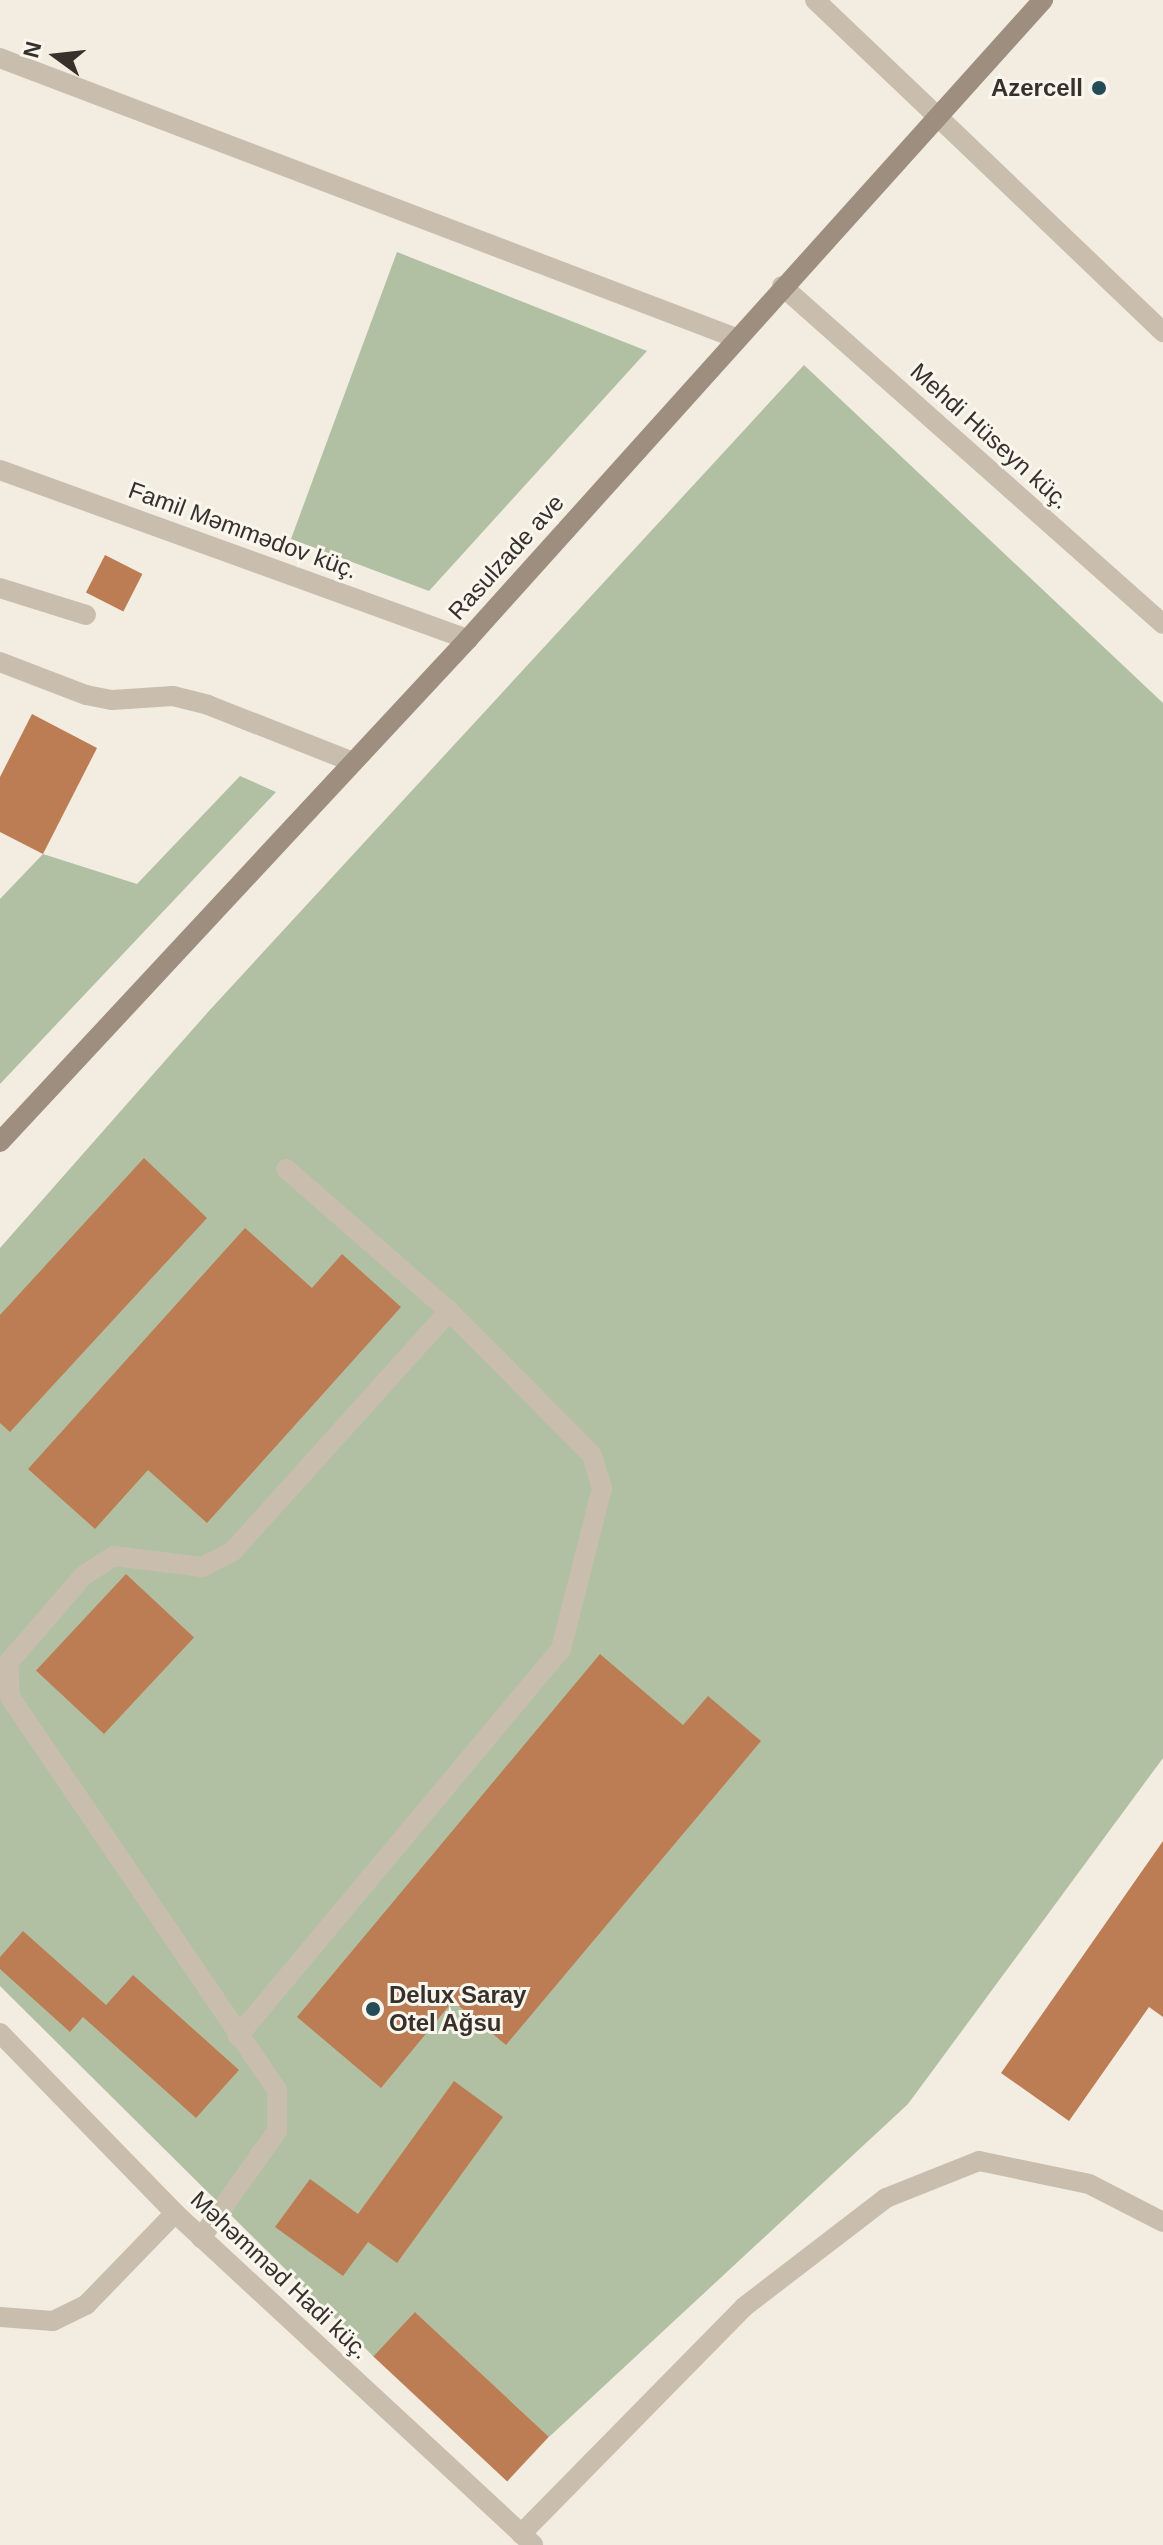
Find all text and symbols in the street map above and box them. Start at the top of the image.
north arrow [16,16,96,96]
text: N [18,39,46,61]
place label: Azercell [991,74,1083,102]
marker: Azercell [1090,79,1108,97]
street label: Mehdi Hüseyn küç. [905,357,1075,515]
street label: Famil Məmmədov küç. [125,475,361,585]
street label: Rasulzade ave [442,488,570,626]
place label: Delux Saray Otel Ağsu [389,1981,526,2037]
marker: Delux Saray Otel Ağsu [364,2000,382,2018]
street label: Məhəmməd Hadi küç. [185,2185,375,2365]

